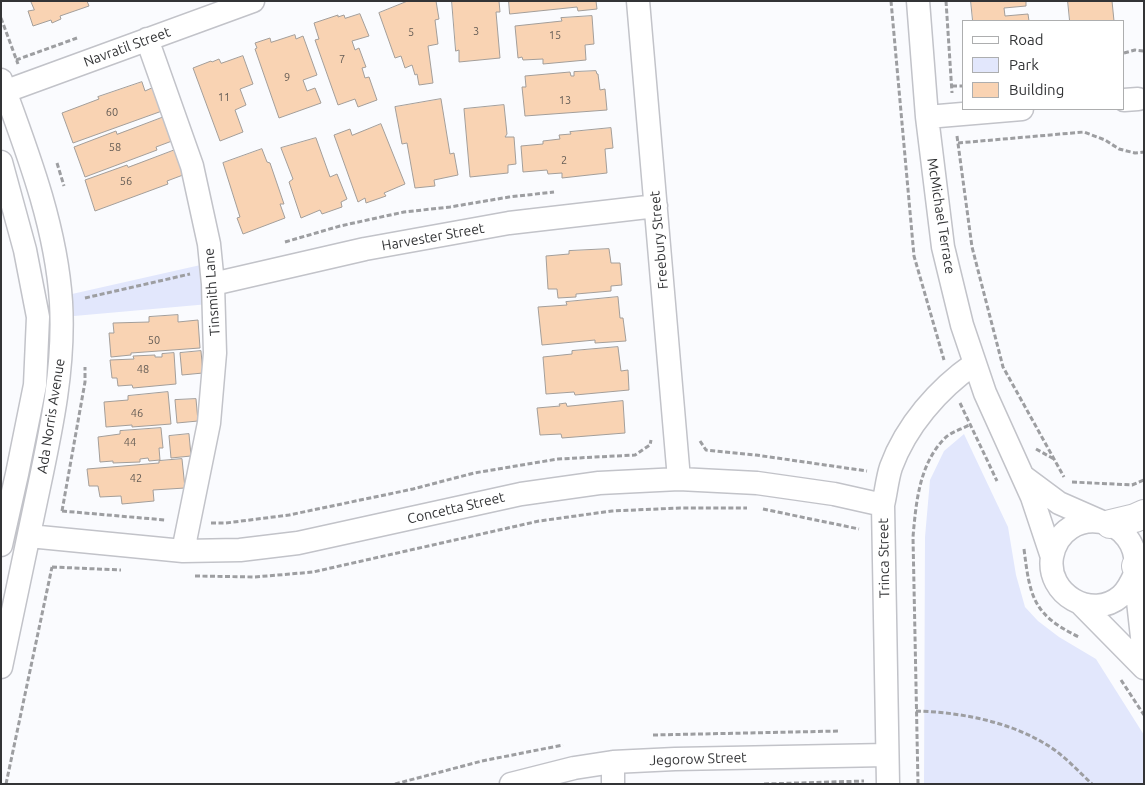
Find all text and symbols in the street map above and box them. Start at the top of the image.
legend [962,20,1125,110]
street label: Navratil Street [81,23,173,71]
house number: 3 [473,24,479,38]
house number: 5 [408,25,414,39]
house number: 15 [549,28,561,42]
text: Road [1009,31,1044,48]
house number: 7 [339,52,345,66]
text: Park [1009,56,1039,73]
house number: 9 [284,70,290,84]
text: Building [1009,81,1064,98]
house number: 11 [218,90,230,104]
house number: 13 [559,93,571,107]
house number: 60 [106,105,118,119]
house number: 58 [109,140,121,154]
house number: 2 [561,153,567,167]
street label: McMichael Terrace [924,157,958,275]
house number: 56 [120,174,132,188]
street label: Freebury Street [646,190,672,290]
street label: Harvester Street [380,220,486,254]
street label: Tinsmith Lane [201,248,223,336]
house number: 50 [148,333,160,347]
street label: Ada Norris Avenue [34,357,68,475]
house number: 48 [137,362,149,376]
house number: 46 [131,406,143,420]
house number: 44 [124,435,136,449]
house number: 42 [130,471,142,485]
street label: Concetta Street [406,489,506,527]
street label: Trinca Street [875,518,893,598]
street label: Jegorow Street [649,749,747,769]

